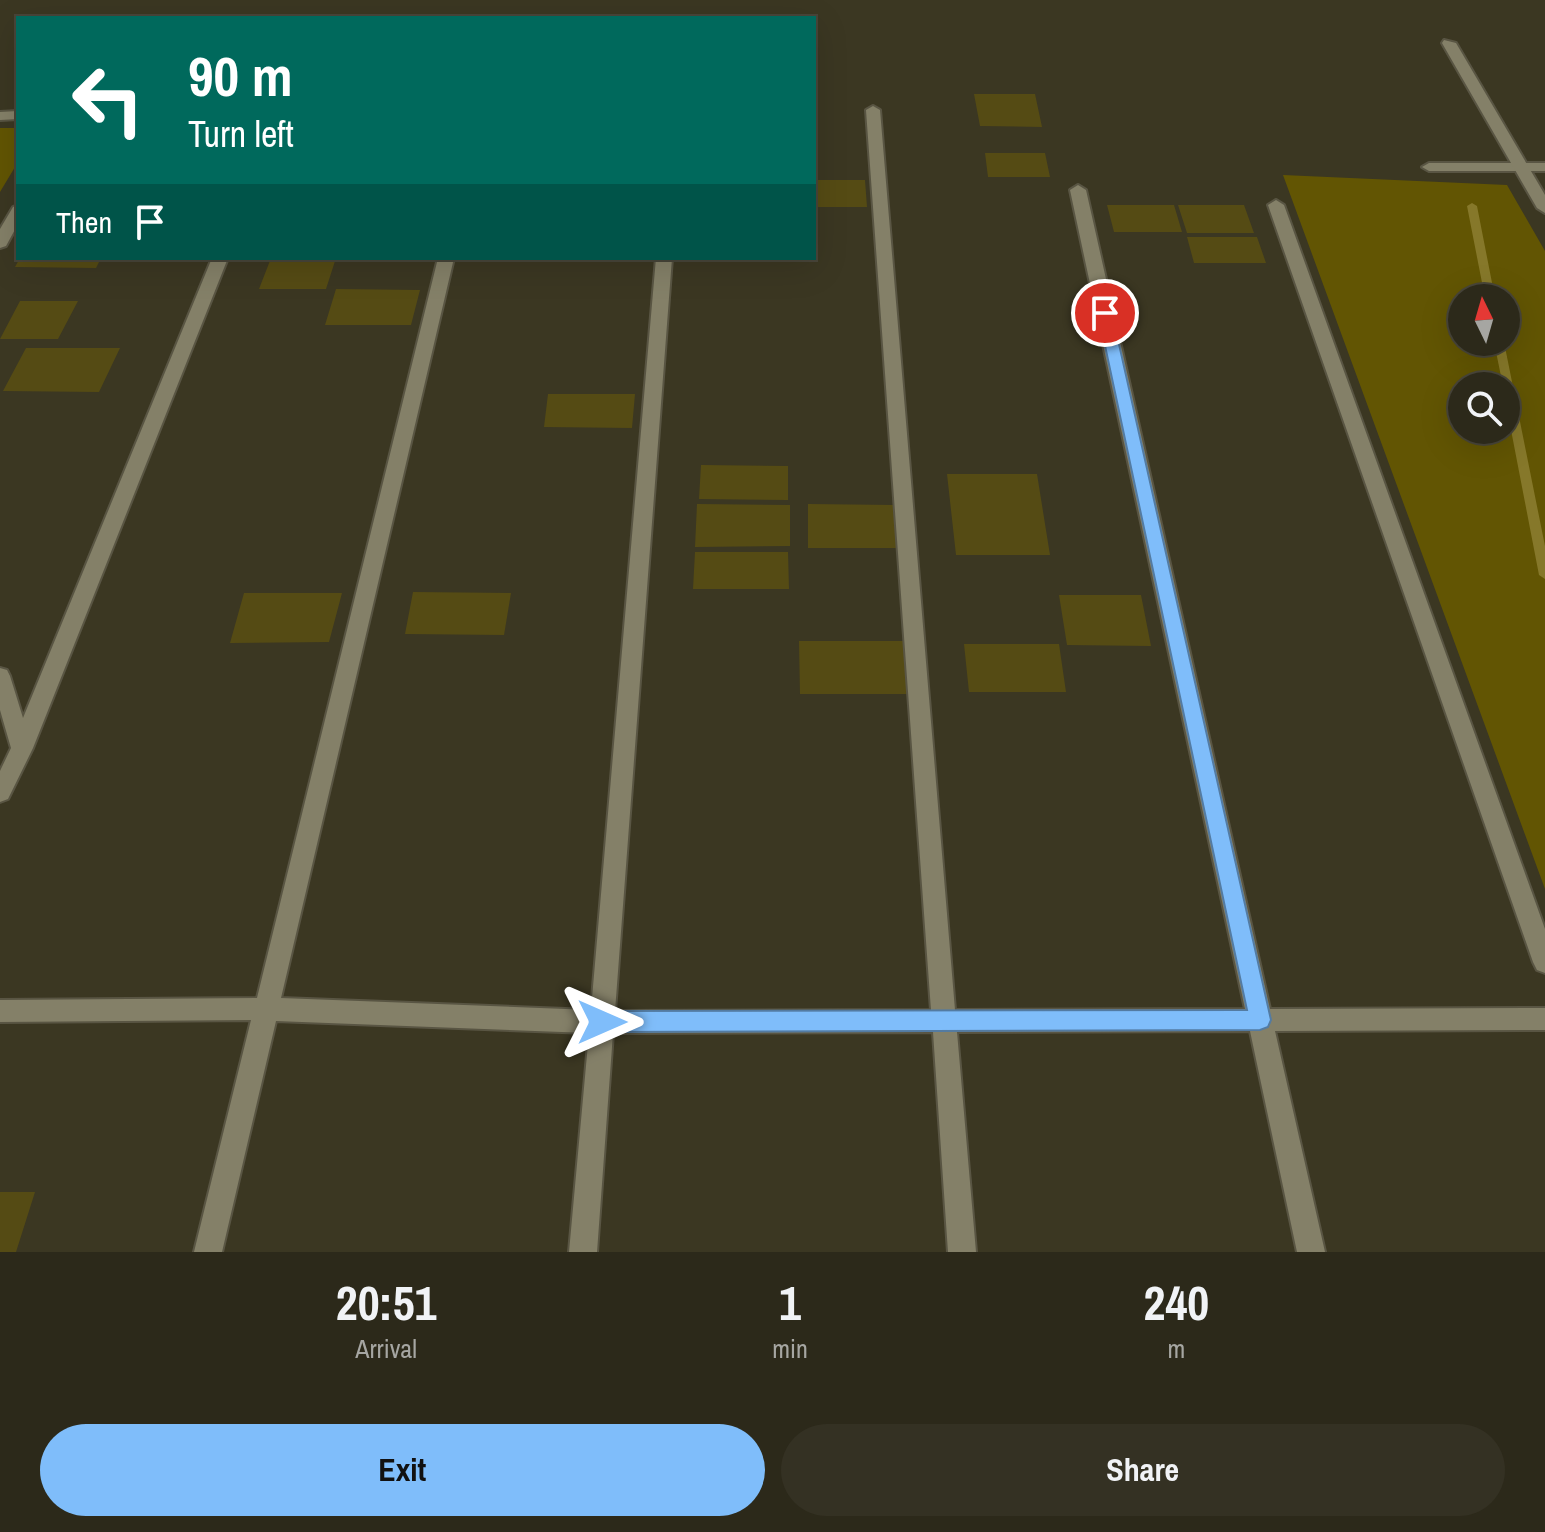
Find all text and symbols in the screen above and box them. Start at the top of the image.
text: 90 m [188,38,293,113]
icon: left [56,48,160,152]
text: Turn left [188,110,294,158]
icon: arrive [128,200,172,244]
text: Then [56,202,112,242]
pin [1071,279,1139,347]
north arrow [1448,284,1520,356]
map controls [1448,284,1520,444]
icon: arrive [1083,291,1127,335]
button: search [1448,372,1520,444]
position arrow [560,980,644,1064]
text: 20:51 [336,1270,436,1335]
text: 1 [779,1270,801,1335]
text: 240 [1144,1270,1209,1335]
text: Arrival [355,1331,417,1366]
text: min [772,1331,808,1366]
text: m [1168,1331,1185,1366]
button: Exit [40,1424,765,1516]
button: Share [781,1424,1505,1516]

